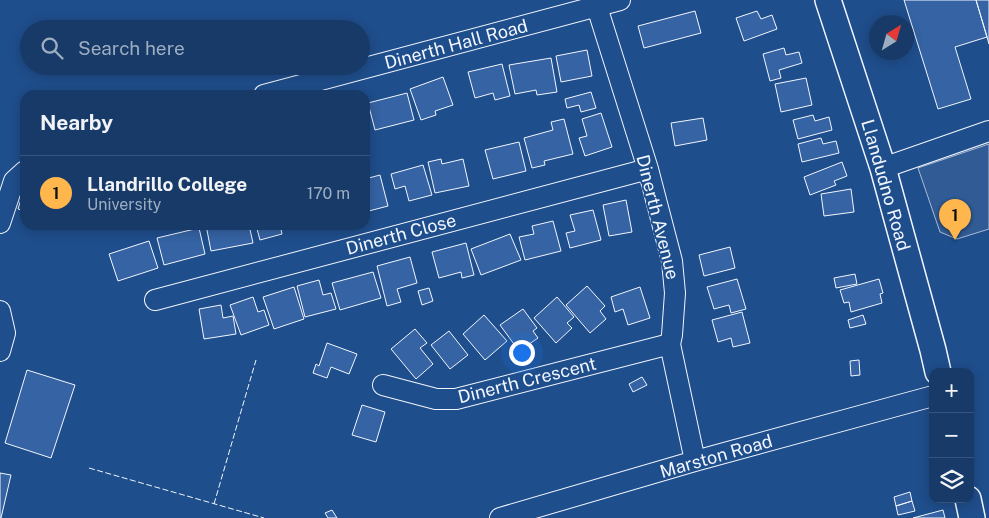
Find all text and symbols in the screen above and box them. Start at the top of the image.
street label: Dinerth Hall Road [382,15,530,73]
north arrow [869,15,914,60]
search box [20,20,370,75]
icon: search [38,34,66,62]
text: Search here [78,37,185,59]
text: Nearby [40,110,113,135]
street label: Llandudno Road [857,117,915,253]
street label: Dinerth Avenue [632,152,684,282]
text: Llandrillo College [87,173,247,195]
text: 1 [53,184,59,203]
text: 170 m [307,184,350,203]
text: University [87,195,161,214]
pin: 1 [939,199,971,240]
street label: Dinerth Close [344,209,458,259]
your location [509,340,535,366]
street label: Dinerth Crescent [456,353,598,407]
map controls [929,368,974,503]
button: + [929,368,974,413]
button: − [929,413,974,458]
street label: Marston Road [657,430,775,482]
button: layers [929,458,974,503]

